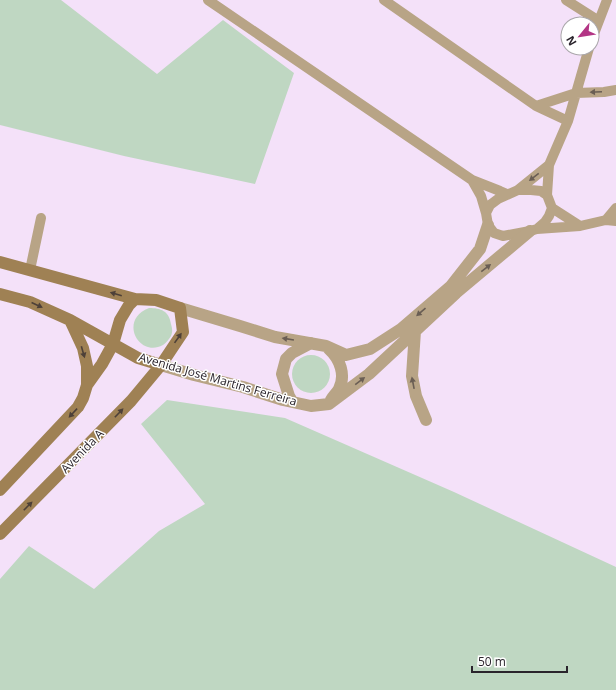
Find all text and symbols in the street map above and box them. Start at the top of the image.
north arrow [560,16,600,56]
text: N [562,34,580,49]
one-way arrow [589,89,602,95]
one-way arrow [529,173,540,181]
one-way arrow [481,264,492,273]
one-way arrow [109,291,121,297]
one-way arrow [31,302,43,308]
one-way arrow [416,307,426,316]
one-way arrow [174,333,182,344]
one-way arrow [282,336,294,342]
one-way arrow [81,345,87,358]
street label: Avenida José Martins Ferreira [137,348,299,410]
one-way arrow [355,377,365,385]
one-way arrow [410,377,416,389]
one-way arrow [68,408,78,418]
one-way arrow [114,408,124,418]
street label: Avenida A [57,425,108,477]
one-way arrow [23,501,33,511]
scale bar [472,648,567,674]
text: 50 m [478,653,506,670]

